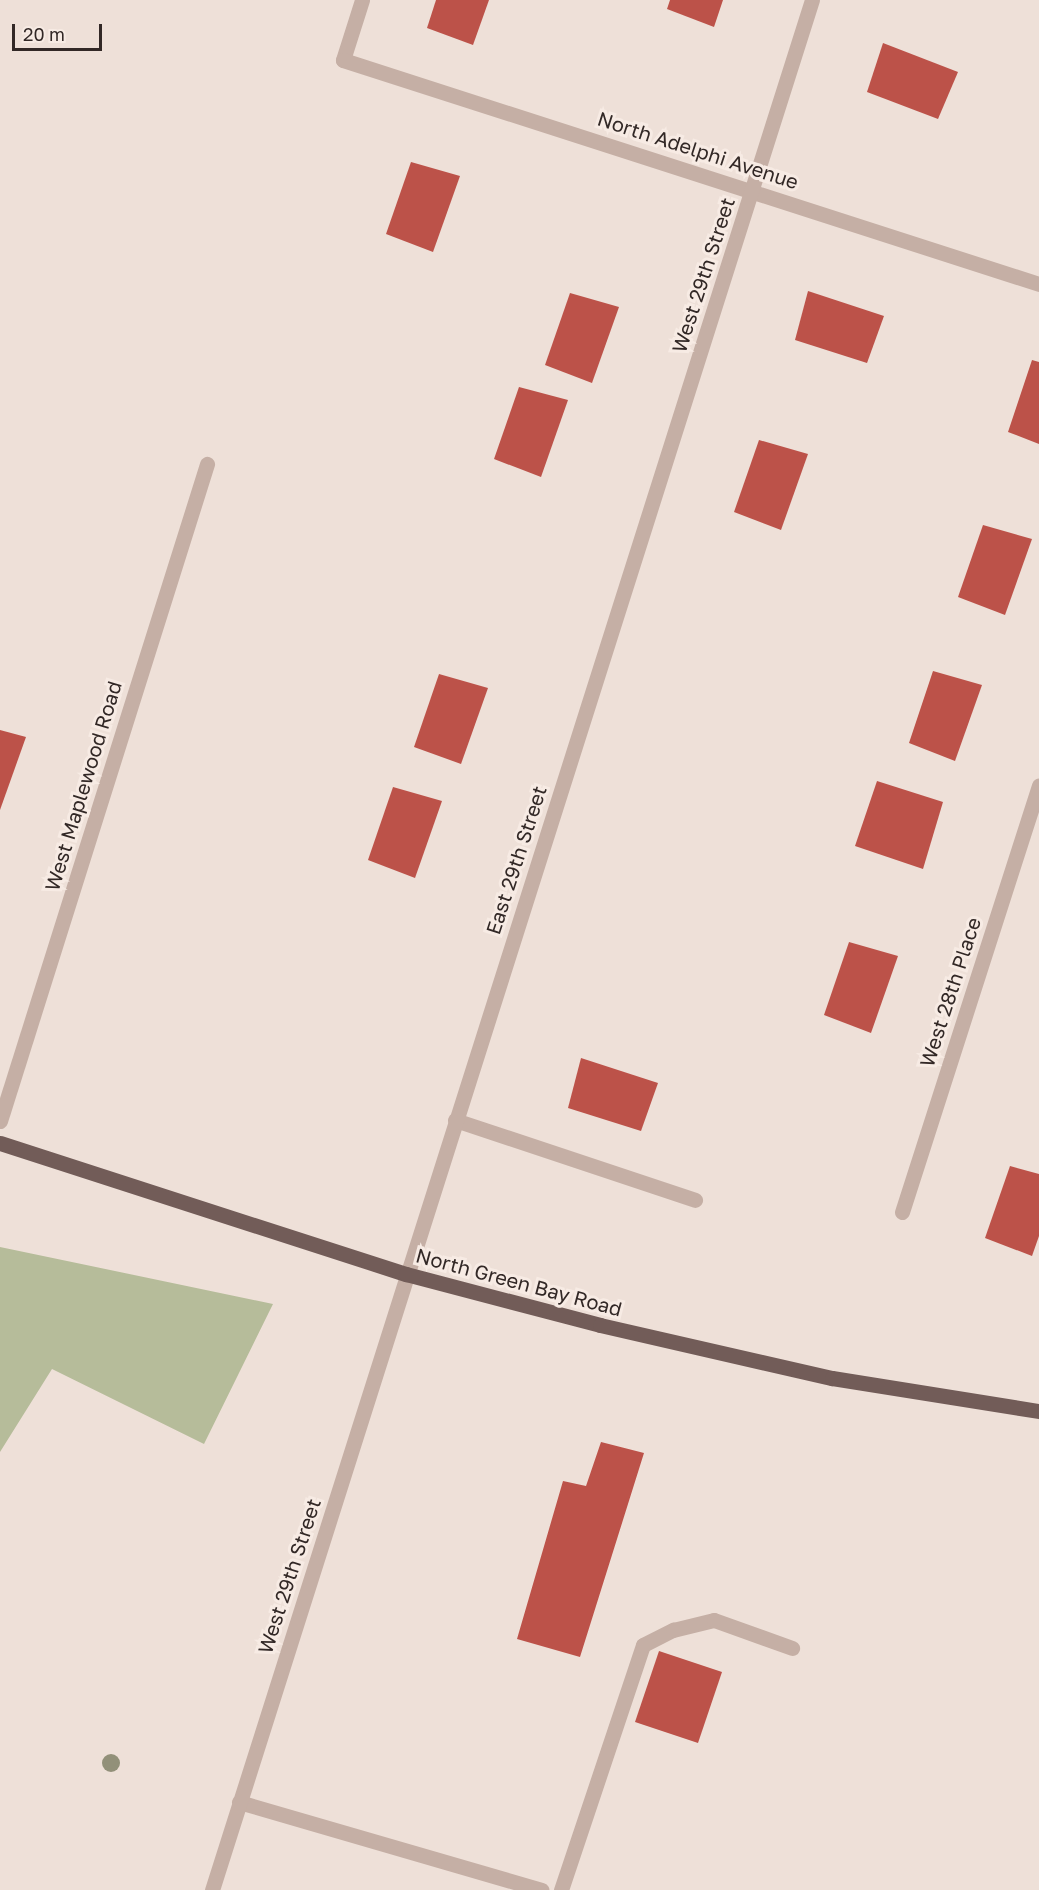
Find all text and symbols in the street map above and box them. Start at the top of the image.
scale bar [15,12,105,50]
text: 20 m [23,23,65,45]
street label: North Adelphi Avenue [595,106,801,194]
street label: West 29th Street [667,194,739,356]
street label: West Maplewood Road [40,678,126,894]
street label: East 29th Street [481,783,551,937]
street label: West 28th Place [914,914,986,1070]
street label: North Green Bay Road [413,1243,625,1321]
street label: West 29th Street [253,1495,325,1657]

